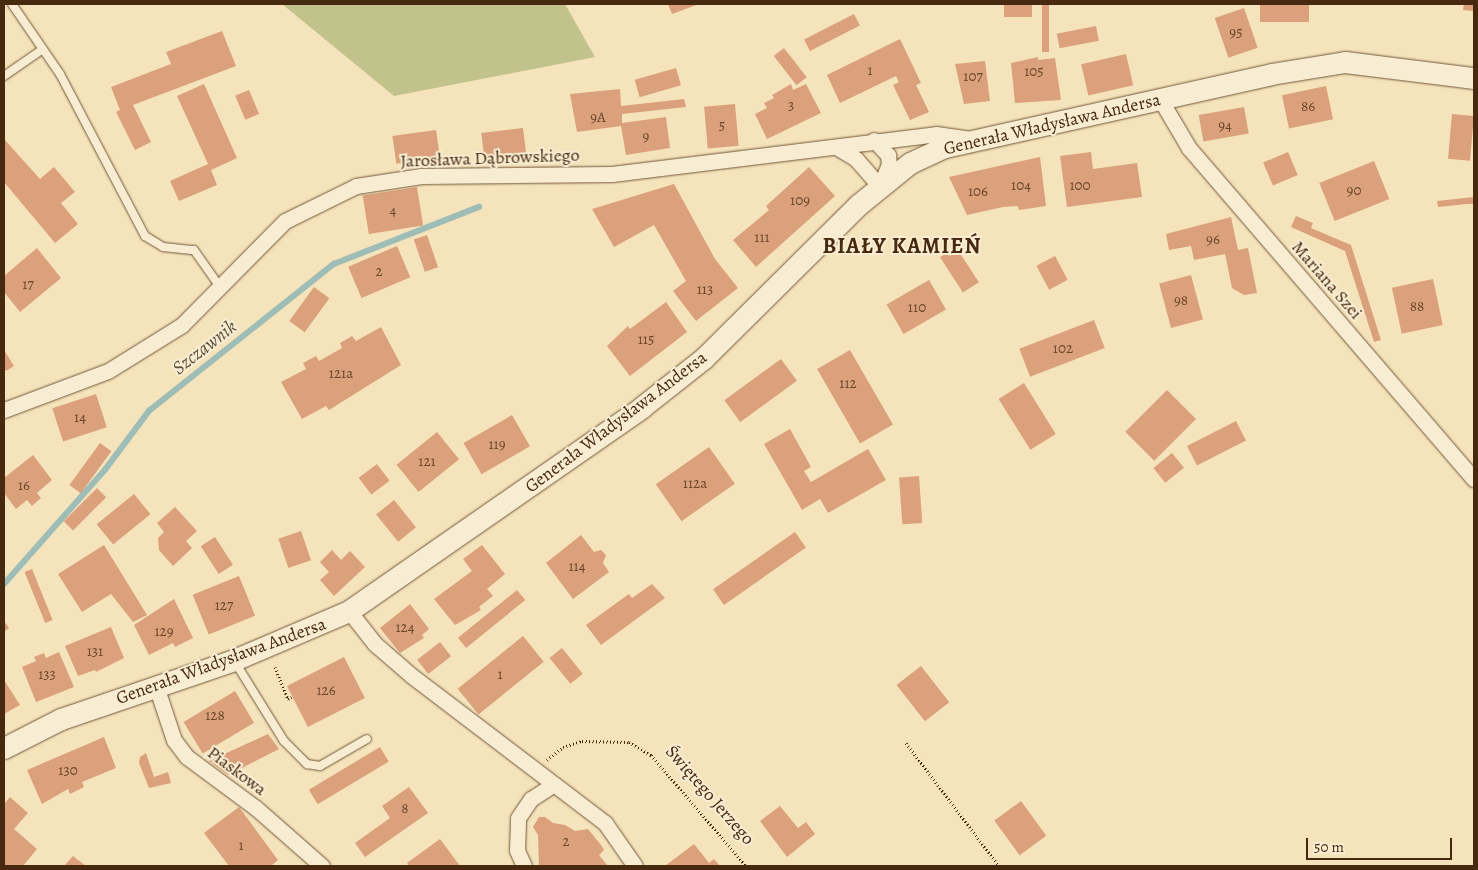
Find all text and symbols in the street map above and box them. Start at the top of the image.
house number: 95 [1229,24,1243,42]
house number: 1 [867,62,873,80]
house number: 105 [1024,63,1044,81]
house number: 107 [963,68,983,86]
street label: Generała Władysława Andersa [941,89,1163,159]
house number: 3 [788,97,794,115]
house number: 86 [1301,98,1315,116]
house number: 9A [590,109,606,127]
house number: 5 [719,117,725,135]
house number: 94 [1218,117,1232,135]
house number: 9 [643,128,649,146]
street label: Jarosława Dąbrowskiego [400,144,580,172]
house number: 104 [1011,177,1031,195]
house number: 100 [1069,177,1091,195]
house number: 90 [1347,182,1361,200]
house number: 106 [968,183,988,201]
house number: 109 [790,192,810,210]
house number: 4 [390,202,396,220]
house number: 111 [754,229,770,247]
house number: 96 [1206,231,1220,249]
district label: BIAŁY KAMIEŃ [821,234,983,260]
street label: Mariana Szei [1287,236,1367,324]
house number: 2 [375,263,383,281]
house number: 17 [22,276,34,294]
house number: 113 [697,281,713,299]
house number: 98 [1174,292,1188,310]
house number: 88 [1410,298,1424,316]
house number: 110 [908,299,926,317]
water label: Szczawnik [168,316,242,380]
house number: 115 [638,331,654,349]
house number: 102 [1053,340,1073,358]
street label: Generała Władysława Andersa [521,347,711,497]
house number: 121a [329,365,353,383]
house number: 112 [839,375,857,393]
house number: 14 [74,409,86,427]
house number: 119 [488,436,506,454]
house number: 121 [418,453,436,471]
house number: 112a [683,475,707,493]
house number: 16 [18,477,30,495]
house number: 114 [568,558,586,576]
house number: 127 [215,597,233,615]
street label: Generała Władysława Andersa [113,613,329,709]
house number: 124 [395,619,415,637]
house number: 129 [154,623,174,641]
house number: 131 [87,643,103,661]
house number: 133 [38,666,56,684]
house number: 1 [497,666,503,684]
house number: 126 [316,682,336,700]
house number: 128 [205,707,225,725]
street label: Świętego Jerzego [661,741,759,849]
street label: Piaskowa [203,742,271,800]
house number: 130 [58,762,78,780]
house number: 8 [401,800,409,818]
scale bar [1308,828,1454,860]
house number: 2 [562,833,570,851]
house number: 1 [238,837,244,855]
text: 50 m [1314,837,1344,857]

